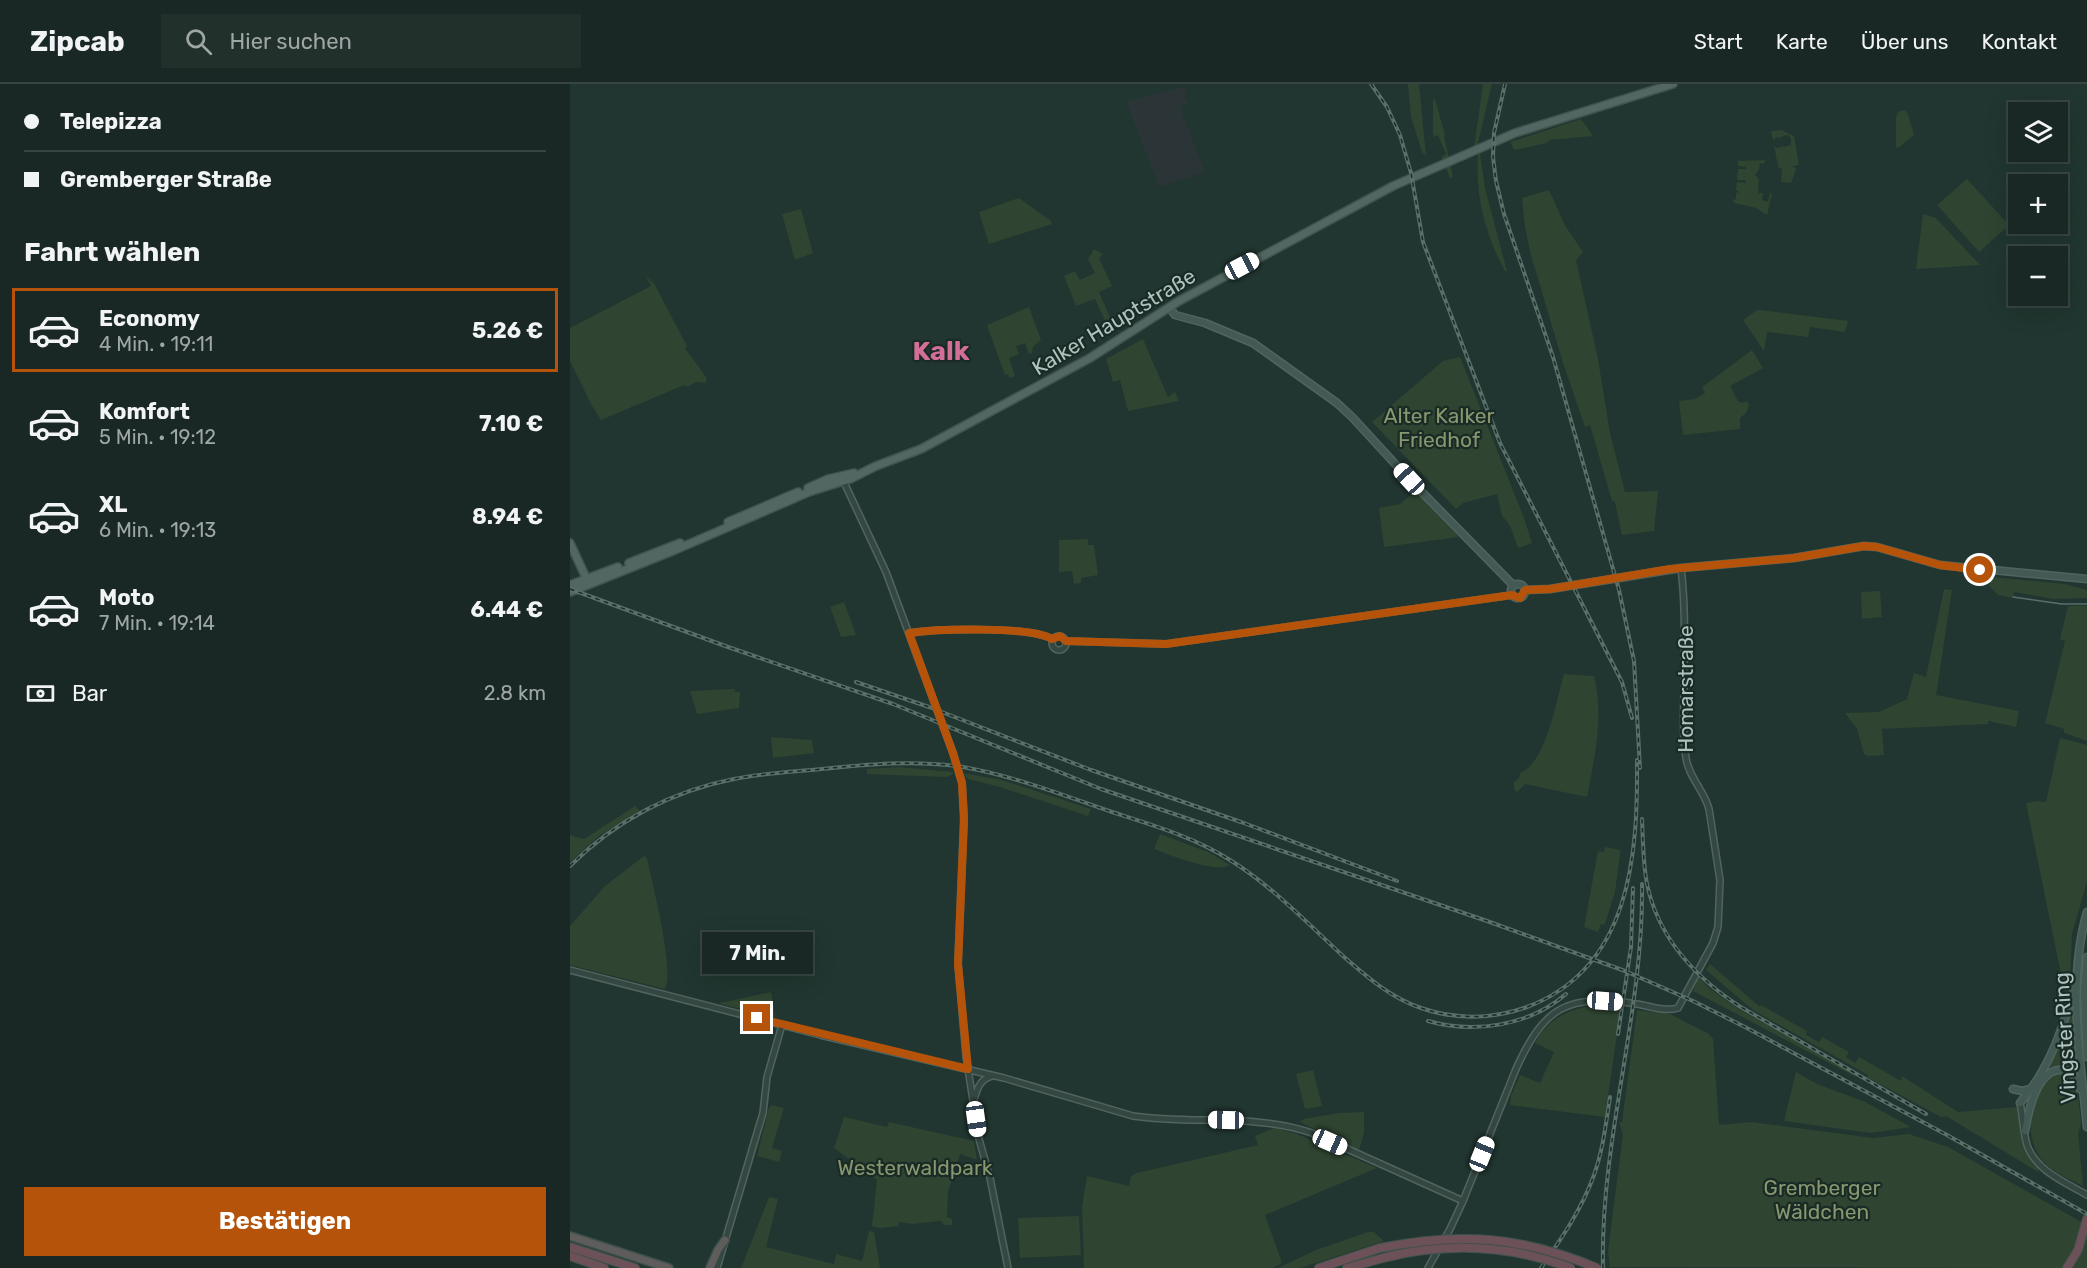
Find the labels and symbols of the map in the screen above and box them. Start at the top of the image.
car [1222,250,1262,282]
street label: Kalker Hauptstraße [1028,263,1200,380]
district label: Kalk [912,335,970,367]
park label: Alter Kalker Friedhof [1383,403,1495,452]
car [1390,460,1428,498]
route start [1966,556,1993,583]
street label: Homarstraße [1673,625,1698,753]
callout: 7 Min. [702,931,813,973]
street label: Vingster Ring [2049,972,2080,1104]
car [1586,991,1624,1011]
route end [743,1004,770,1031]
car [965,1100,987,1138]
car [1208,1111,1244,1129]
car [1310,1126,1350,1158]
car [1467,1134,1497,1174]
park label: Westerwaldpark [837,1155,993,1180]
park label: Gremberger Wäldchen [1764,1175,1880,1224]

